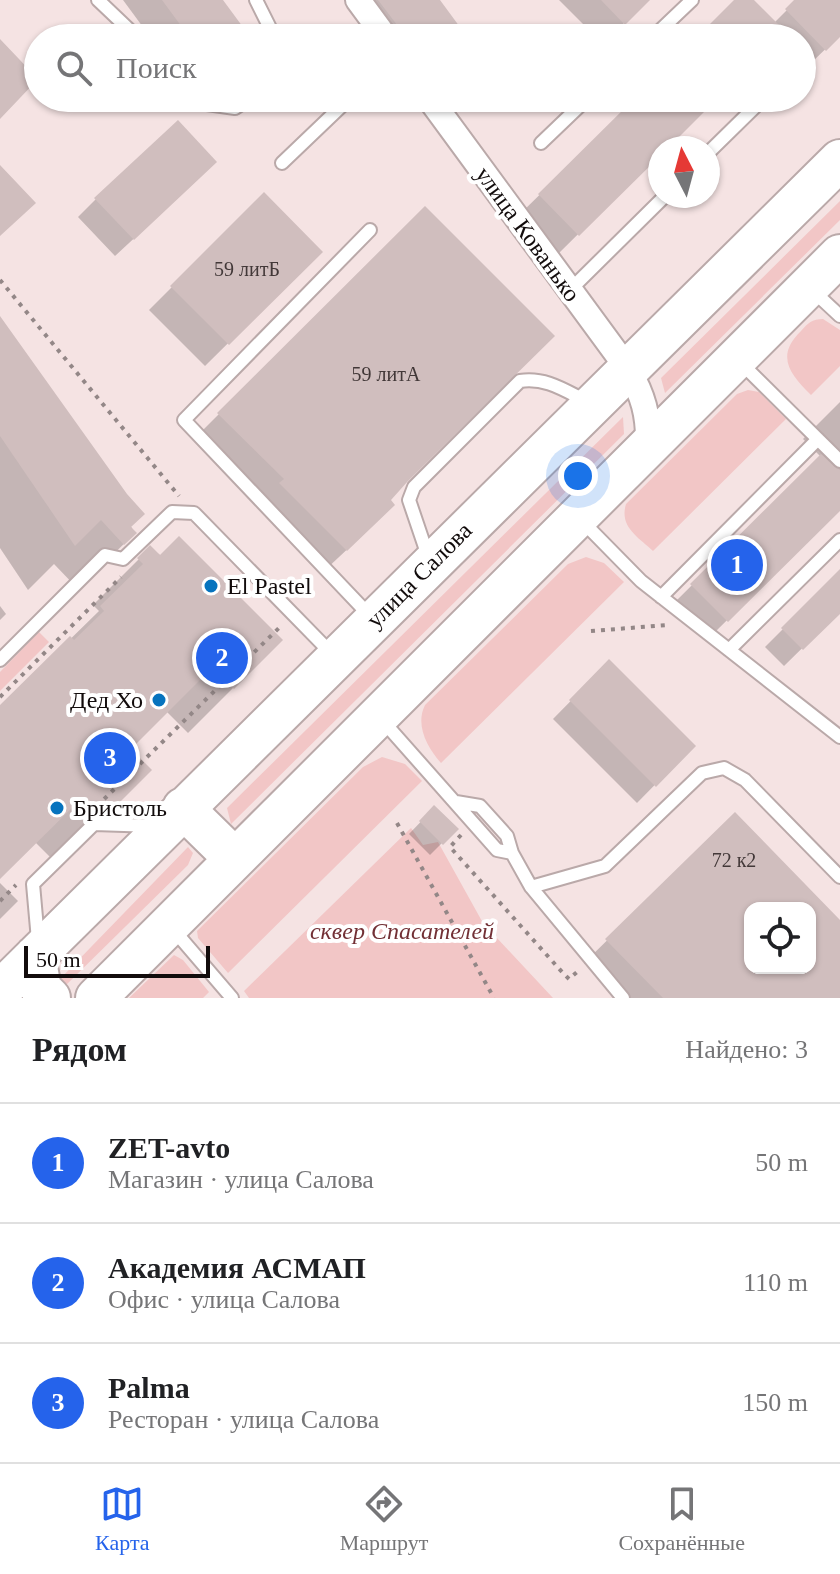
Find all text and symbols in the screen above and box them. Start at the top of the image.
search box [24,24,816,112]
icon: search [52,46,96,90]
text: Поиск [116,51,197,84]
north arrow [648,136,720,208]
street label: улица Кованько [470,162,586,306]
house number: 59 литБ [214,258,280,280]
house number: 59 литА [352,363,421,385]
your location [558,456,598,496]
street label: улица Салова [361,517,477,633]
pin: 1 [711,535,763,595]
place label: El Pastel [227,573,312,599]
marker: El Pastel [202,577,220,595]
pin: 2 [196,628,248,688]
place label: Дед Хо [70,687,143,713]
marker: Дед Хо [150,691,168,709]
pin: 3 [84,728,136,788]
place label: Бристоль [73,795,167,821]
marker: Бристоль [48,799,66,817]
house number: 72 к2 [712,849,756,871]
map controls [744,902,816,974]
button: locate [744,902,816,974]
park label: cквер Спасателей [310,918,494,944]
scale bar [24,942,210,978]
text: 50 m [36,947,81,972]
text: Рядом [32,1031,127,1068]
text: Найдено: 3 [685,1035,808,1064]
text: ZET-avto [108,1131,230,1164]
text: 1 [52,1148,65,1177]
text: 50 m [755,1148,808,1177]
text: Магазин · улица Салова [108,1165,374,1194]
text: Академия АСМАП [108,1251,366,1284]
text: 2 [52,1268,65,1297]
text: 110 m [743,1268,808,1297]
text: Офис · улица Салова [108,1285,340,1314]
text: Palma [108,1371,190,1404]
text: 3 [52,1388,65,1417]
text: 150 m [742,1388,808,1417]
text: Ресторан · улица Салова [108,1405,379,1434]
tab: Карта [95,1482,150,1556]
tab: Маршрут [340,1482,428,1556]
tab: Сохранённые [618,1482,745,1556]

